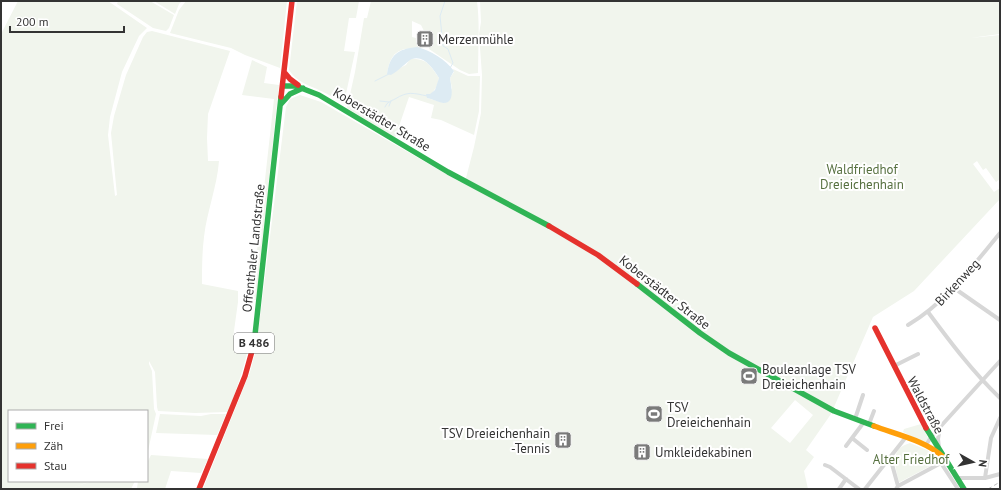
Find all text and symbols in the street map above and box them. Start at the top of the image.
scale bar [10,8,124,34]
text: 200 m [16,14,49,29]
building icon: Merzenmühle [415,29,435,49]
place label: Merzenmühle [438,31,514,48]
street label: Koberstädter Straße [330,84,434,155]
park label: Waldfriedhof Dreieichenhain [820,161,904,193]
street label: Offenthaler Landstraße [238,183,269,313]
street label: Koberstädter Straße [616,252,714,333]
street label: Birkenweg [931,255,983,309]
road number: B 486 [234,333,274,353]
place label: Bouleanlage TSV Dreieichenhain [762,361,857,393]
sports icon: Bouleanlage TSV Dreieichenhain [739,366,759,386]
street label: Waldstraße [903,374,948,437]
place label: TSV Dreieichenhain [667,399,751,431]
sports icon: TSV Dreieichenhain [644,404,664,424]
legend [8,410,148,482]
text: Frei [44,418,64,433]
place label: TSV Dreieichenhain -Tennis [441,425,550,457]
building icon: TSV Dreieichenhain -Tennis [553,430,573,450]
text: Zäh [44,438,63,453]
building icon: Umkleidekabinen [632,442,652,462]
north arrow [953,442,993,482]
place label: Umkleidekabinen [655,444,752,461]
park label: Alter Friedhof [873,451,950,468]
text: Stau [44,458,67,473]
text: N [975,459,990,468]

